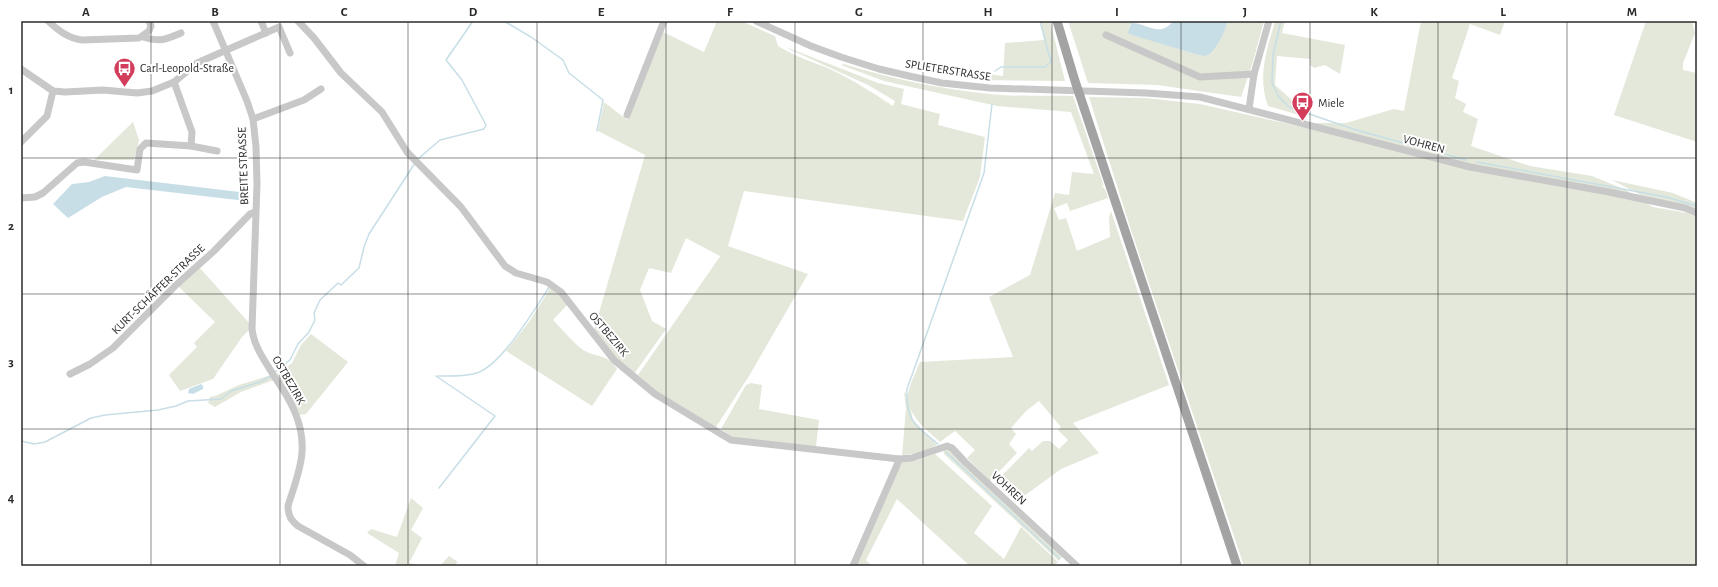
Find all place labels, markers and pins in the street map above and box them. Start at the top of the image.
bus stop icon: Carl-Leopold-Straße [112,55,138,88]
place label: Carl-Leopold-Straße [140,62,234,74]
bus stop icon: Miele [1290,90,1316,123]
place label: Miele [1318,97,1344,109]

